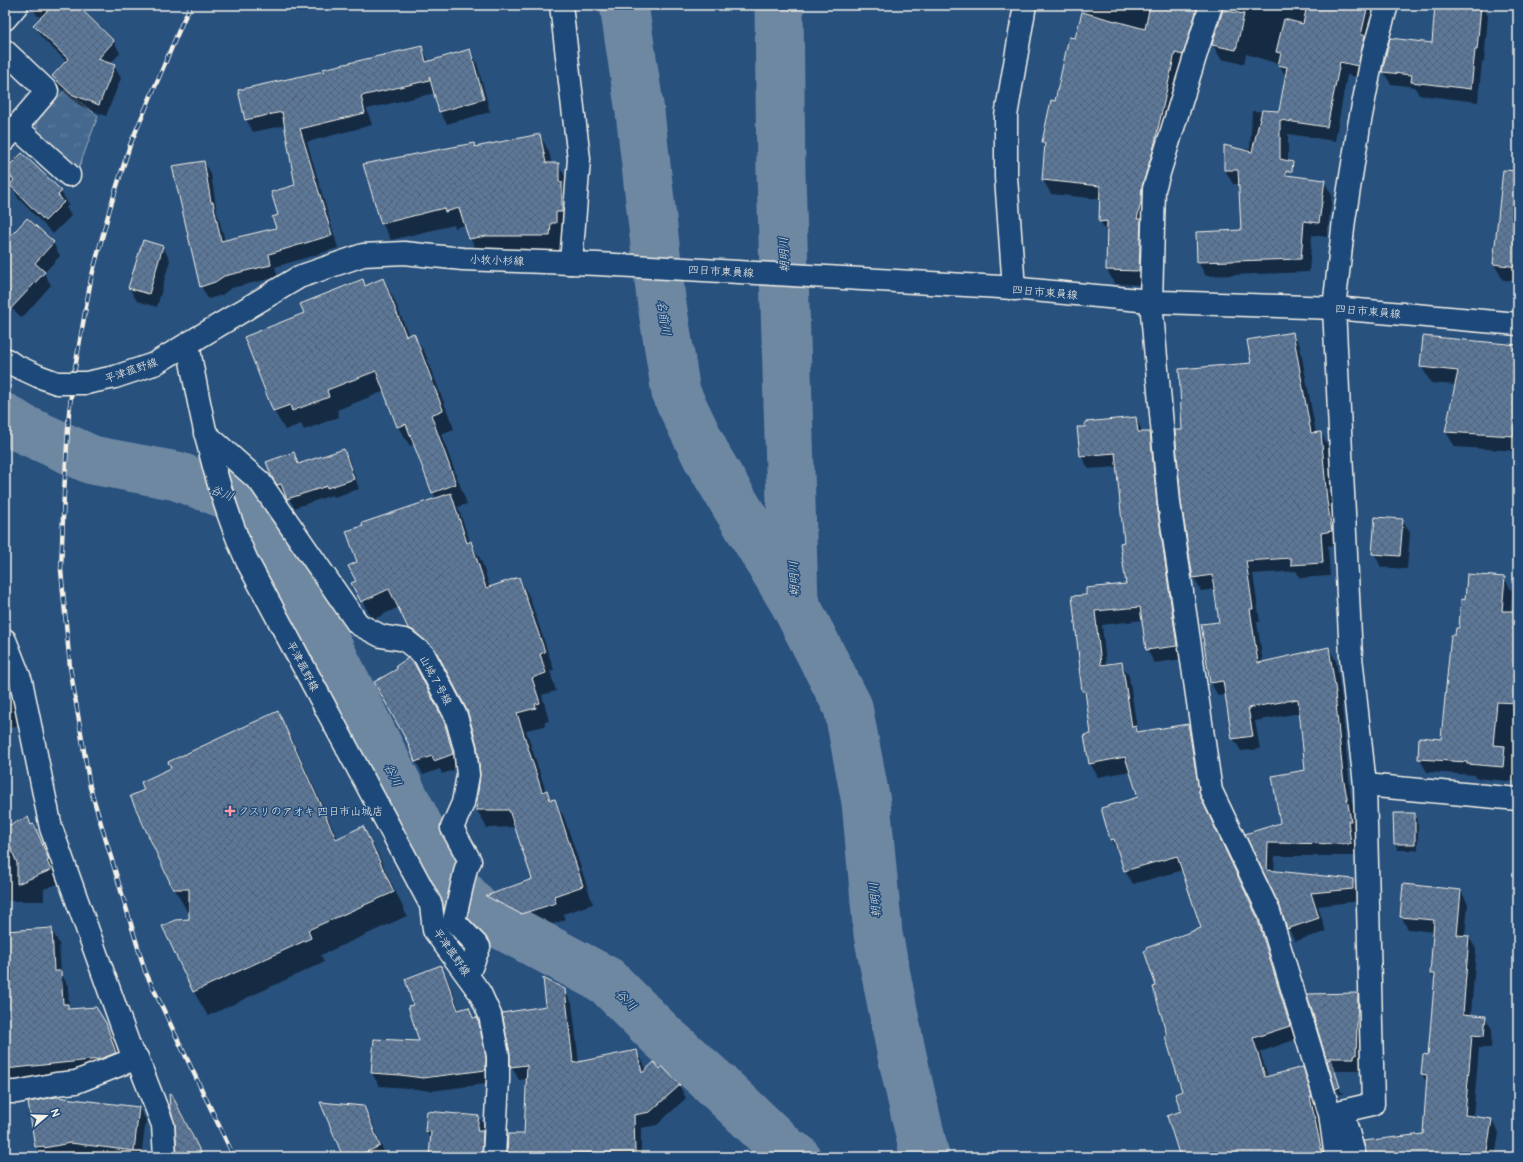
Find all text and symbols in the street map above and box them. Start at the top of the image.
water label: 朝明川 [776,237,793,273]
street label: 小牧小杉線 [469,253,525,268]
street label: 四日市東員線 [688,263,754,280]
street label: 四日市東員線 [1012,283,1078,302]
water label: 名前川 [653,299,674,337]
street label: 四日市東員線 [1335,302,1401,321]
street label: 平津菰野線 [103,355,159,386]
water label: 谷川 [208,482,236,505]
water label: 朝明川 [786,561,803,597]
street label: 平津菰野線 [284,639,321,694]
street label: 山城７号線 [417,653,455,707]
water label: 谷川 [380,761,405,789]
place label: クスリのアオキ 四日市山城店 [238,805,383,818]
marker: クスリのアオキ 四日市山城店 [225,806,235,816]
water label: 朝明川 [866,881,885,919]
street label: 平津菰野線 [430,926,473,979]
water label: 谷川 [612,987,639,1014]
north arrow [26,1096,66,1136]
text: N [48,1107,63,1119]

